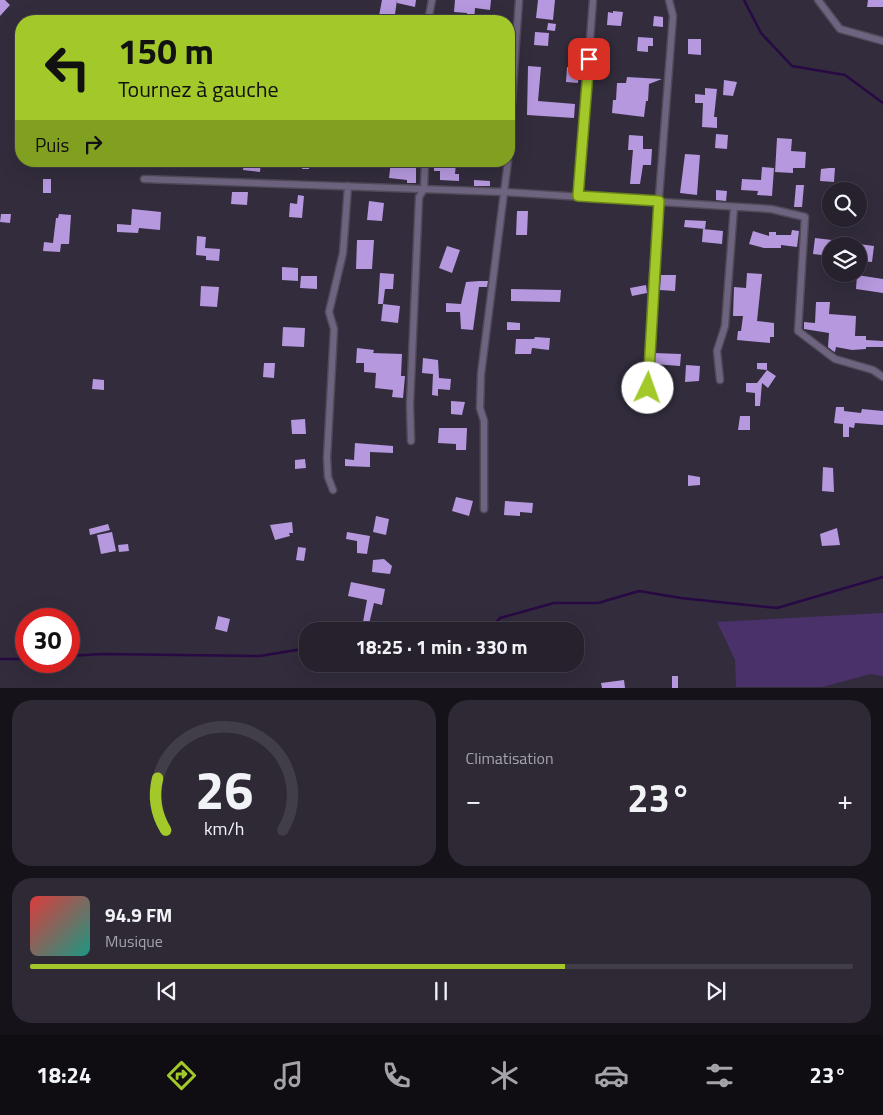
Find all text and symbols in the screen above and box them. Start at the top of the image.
text: 150 m [118,24,214,78]
icon: left [35,35,100,100]
pin [568,38,610,80]
icon: arrive [575,45,603,73]
text: Tournez à gauche [118,72,279,106]
text: Puis [35,130,69,159]
icon: right [79,130,107,158]
map controls [822,182,867,282]
button: search [822,182,867,227]
button: layers [822,237,867,282]
position arrow [621,361,673,413]
speed limit sign: 30 [15,608,80,673]
text: 18:25 · 1 min · 330 m [355,632,528,661]
text: Climatisation [466,746,554,770]
text: 26 [195,750,253,829]
text: 23° [627,769,691,827]
text: − [466,778,481,821]
text: + [837,778,853,821]
text: km/h [204,815,244,842]
text: 94.9 FM [105,900,172,929]
text: Musique [105,929,163,953]
icon: previous [153,977,181,1005]
icon: pause [427,977,455,1005]
icon: next [702,977,730,1005]
text: 18:24 [36,1058,91,1092]
icon: directions [164,1058,199,1093]
icon: music [271,1058,306,1093]
icon: phone [379,1058,414,1093]
icon: climate [487,1058,522,1093]
icon: car [594,1058,629,1093]
icon: filters [702,1058,737,1093]
text: 23° [810,1058,847,1092]

